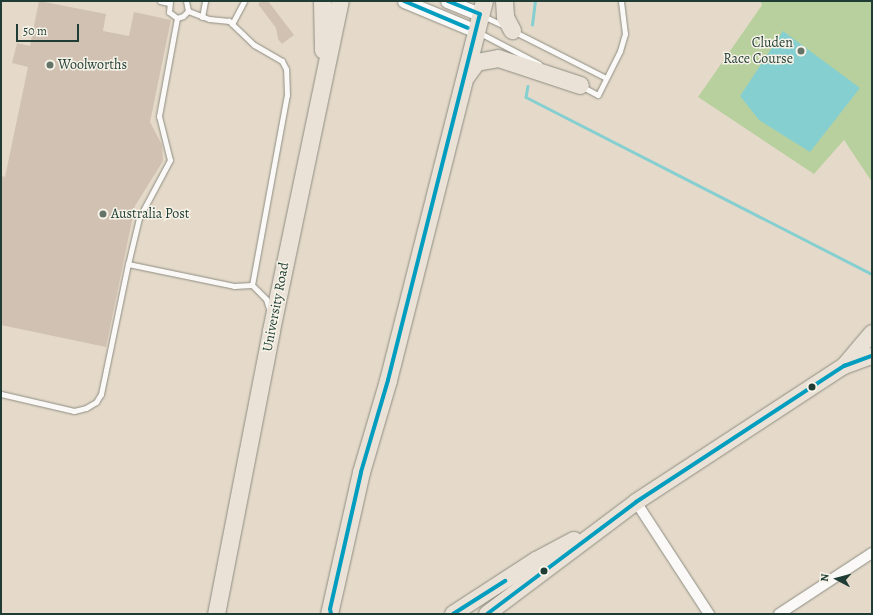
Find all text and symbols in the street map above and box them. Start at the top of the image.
scale bar [18,16,81,42]
text: 50 m [23,23,47,39]
place label: Cluden Race Course [723,35,793,68]
marker: Cluden Race Course [796,46,806,56]
place label: Woolworths [58,57,127,73]
marker: Woolworths [45,60,55,70]
place label: Australia Post [111,206,189,222]
marker: Australia Post [98,209,108,219]
street label: University Road [259,261,293,353]
unlabelled marker [807,382,817,392]
north arrow [817,559,857,599]
unlabelled marker [539,566,549,576]
text: N [817,573,832,582]

